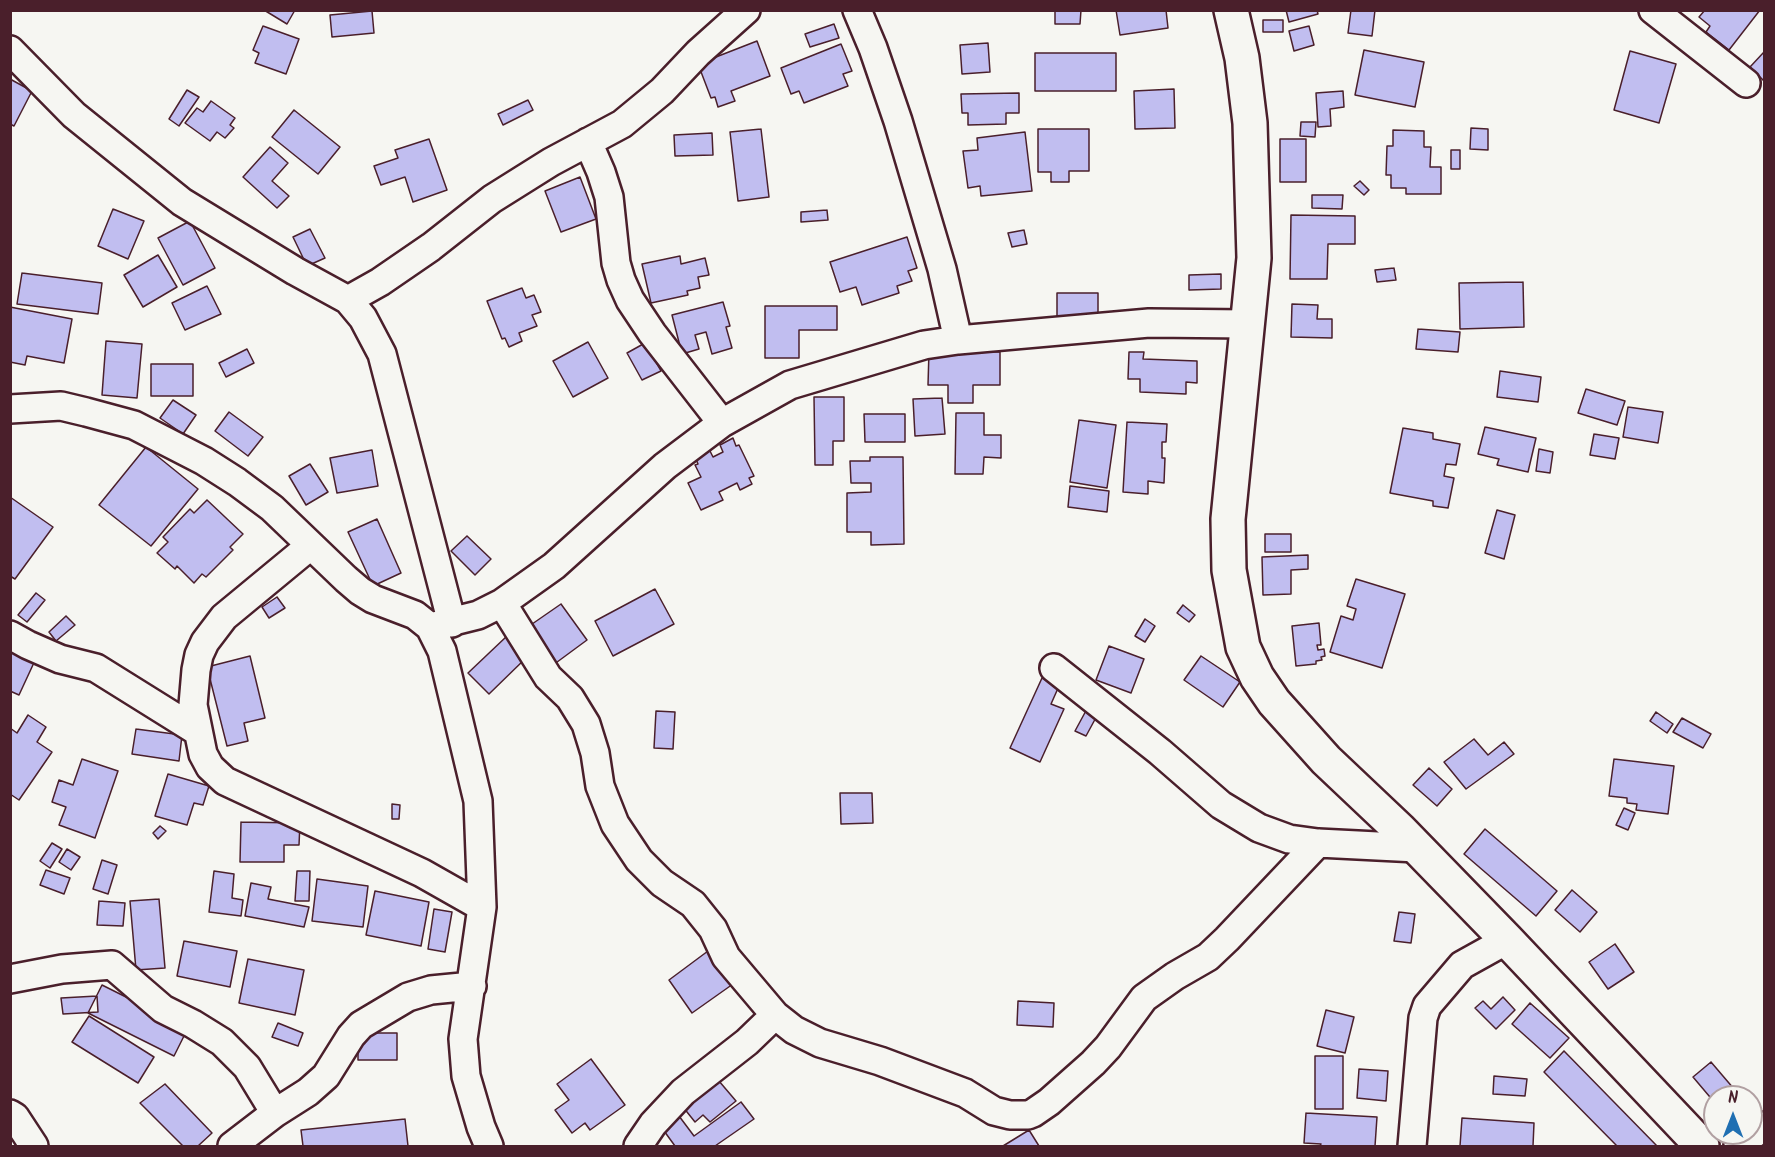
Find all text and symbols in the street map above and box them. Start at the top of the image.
north arrow [1703,1085,1763,1145]
text: N [1728,1086,1738,1111]

